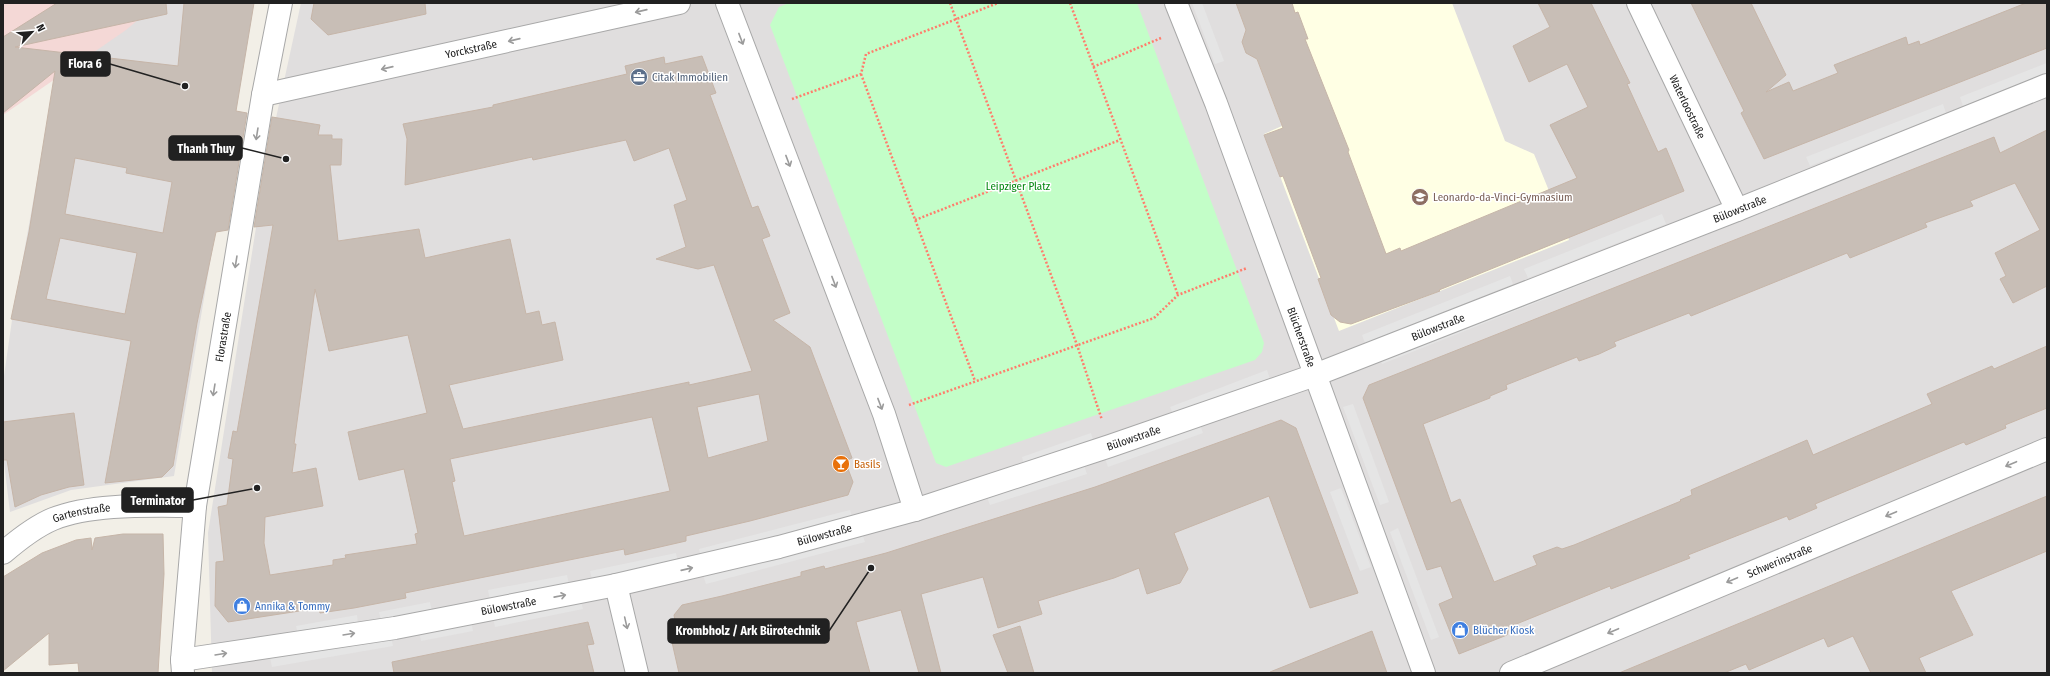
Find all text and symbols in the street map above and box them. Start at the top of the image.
one-way arrow [635,8,648,16]
north arrow [12,12,52,52]
text: N [33,22,48,34]
one-way arrow [738,33,746,45]
one-way arrow [508,36,521,44]
street label: Yorckstraße [444,37,498,62]
callout: Flora 6 [61,52,110,76]
text: Flora 6 [68,57,102,71]
one-way arrow [381,64,394,72]
office icon: Citak Immobilien [629,67,649,87]
place label: Citak Immobilien [652,71,728,84]
street label: Waterloostraße [1666,73,1708,141]
one-way arrow [253,127,261,140]
callout: Thanh Thuy [169,136,242,160]
text: Thanh Thuy [177,142,235,156]
one-way arrow [784,154,792,166]
park label: Leipziger Platz [986,180,1051,193]
school or university icon: Leonardo-da-Vinci-Gymnasium [1410,187,1430,207]
place label: Leonardo-da-Vinci-Gymnasium [1433,191,1572,204]
street label: Bülowstraße [1711,193,1768,226]
one-way arrow [231,255,239,268]
one-way arrow [831,276,839,288]
street label: Blücherstraße [1284,306,1318,369]
street label: Florastraße [213,311,234,363]
street label: Bülowstraße [1410,311,1467,344]
one-way arrow [210,383,218,396]
one-way arrow [877,397,885,409]
street label: Bülowstraße [1105,423,1162,454]
bar icon: Basils [831,454,851,474]
place label: Basils [854,458,881,471]
one-way arrow [2005,460,2017,468]
callout: Terminator [122,488,193,512]
text: Terminator [130,494,186,508]
street label: Gartenstraße [51,501,111,526]
one-way arrow [1886,511,1898,518]
street label: Bülowstraße [796,521,853,549]
street label: Schwerinstraße [1745,542,1814,581]
one-way arrow [680,564,693,572]
one-way arrow [1727,577,1739,585]
one-way arrow [553,592,566,600]
street label: Bülowstraße [480,595,537,618]
shop icon: Annika & Tommy [232,596,252,616]
place label: Annika & Tommy [255,600,330,613]
one-way arrow [622,616,630,629]
callout: Krombholz / Ark Bürotechnik [668,619,829,643]
shop icon: Blücher Kiosk [1450,620,1470,640]
text: Krombholz / Ark Bürotechnik [676,624,821,638]
place label: Blücher Kiosk [1473,624,1535,637]
one-way arrow [1607,627,1619,635]
one-way arrow [342,630,355,638]
one-way arrow [214,650,227,658]

